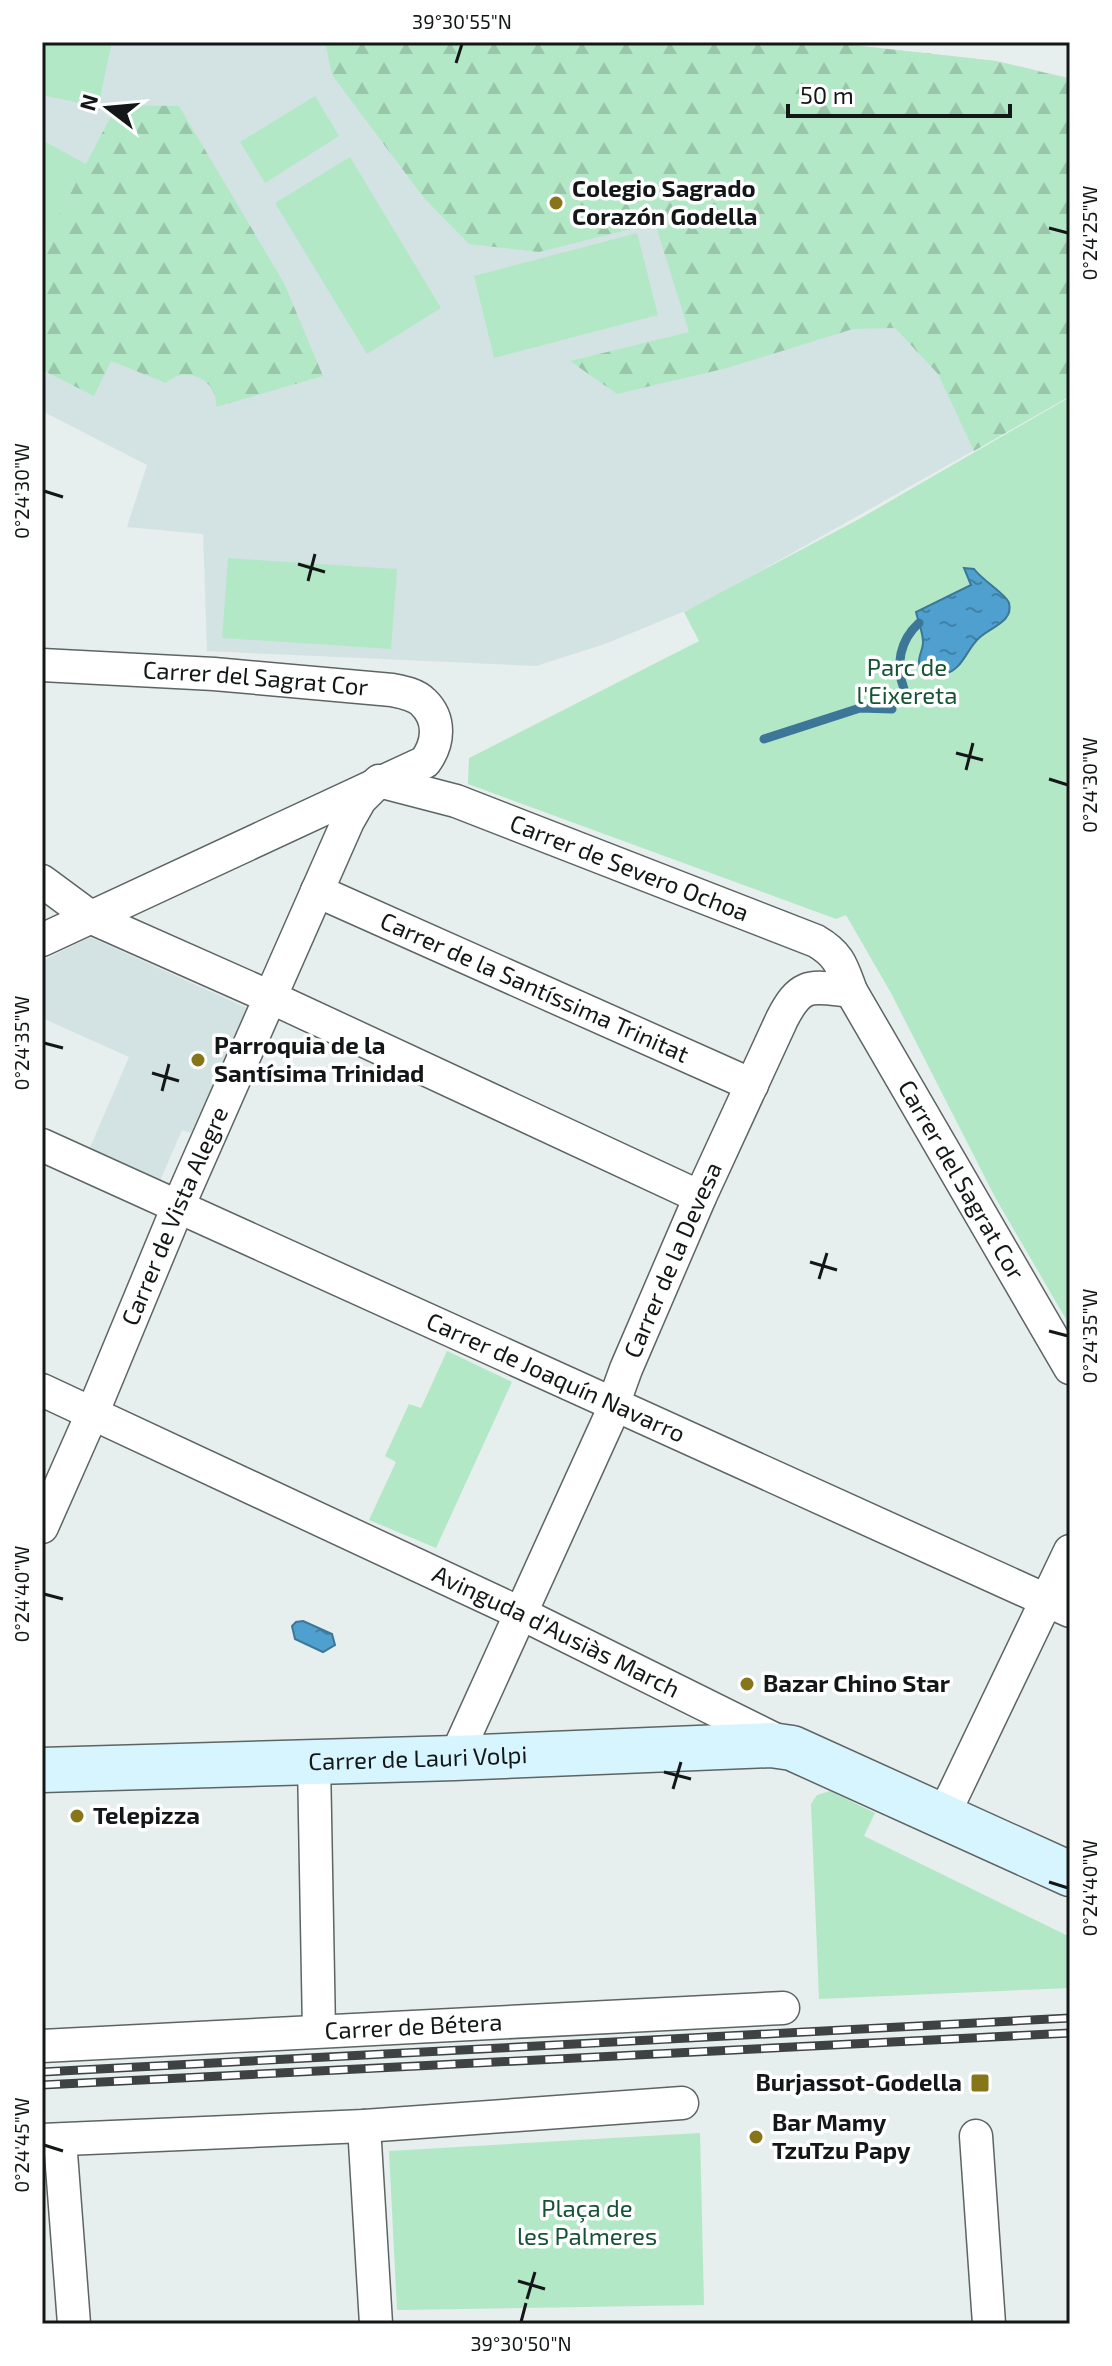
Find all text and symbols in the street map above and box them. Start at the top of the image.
text: 39°30'55"N [412,9,512,33]
north arrow [68,68,148,148]
scale bar [788,68,1010,118]
text: 50 m [800,80,854,109]
text: N [73,91,102,113]
place label: Colegio Sagrado Corazón Godella [572,173,757,230]
text: 0°24'25"W [1077,185,1101,280]
marker: Colegio Sagrado Corazón Godella [547,194,565,212]
text: 0°24'30"W [9,443,33,539]
park label: Parc de l'Eixereta [857,652,957,709]
street label: Carrer del Sagrat Cor [142,654,370,701]
text: 0°24'30"W [1077,737,1101,833]
street label: Carrer de Severo Ochoa [506,807,753,926]
street label: Carrer de la Santíssima Trinitat [376,905,694,1068]
text: 0°24'35"W [9,996,33,1090]
place label: Parroquia de la Santísima Trinidad [214,1030,424,1087]
marker: Parroquia de la Santísima Trinidad [189,1051,207,1069]
street label: Carrer del Sagrat Cor [893,1074,1032,1285]
street label: Carrer de Vista Alegre [114,1102,233,1329]
street label: Carrer de la Devesa [617,1157,727,1362]
text: 0°24'35"W [1077,1289,1101,1383]
street label: Carrer de Joaquín Navarro [422,1305,690,1448]
text: 0°24'40"W [9,1545,33,1642]
street label: Avinguda d'Ausiàs March [428,1558,685,1703]
place label: Bazar Chino Star [763,1668,951,1697]
marker: Bazar Chino Star [738,1675,756,1693]
street label: Carrer de Lauri Volpi [308,1739,528,1775]
place label: Telepizza [93,1800,200,1829]
marker: Telepizza [68,1807,86,1825]
text: 0°24'40"W [1077,1839,1101,1936]
street label: Carrer de Bétera [324,2006,503,2044]
place label: Burjassot-Godella [756,2067,962,2096]
marker: Burjassot-Godella [969,2072,991,2094]
text: 0°24'45"W [9,2097,33,2193]
place label: Bar Mamy TzuTzu Papy [772,2107,911,2164]
marker: Bar Mamy TzuTzu Papy [747,2128,765,2146]
park label: Plaça de les Palmeres [517,2193,657,2250]
text: 39°30'50"N [470,2331,572,2355]

